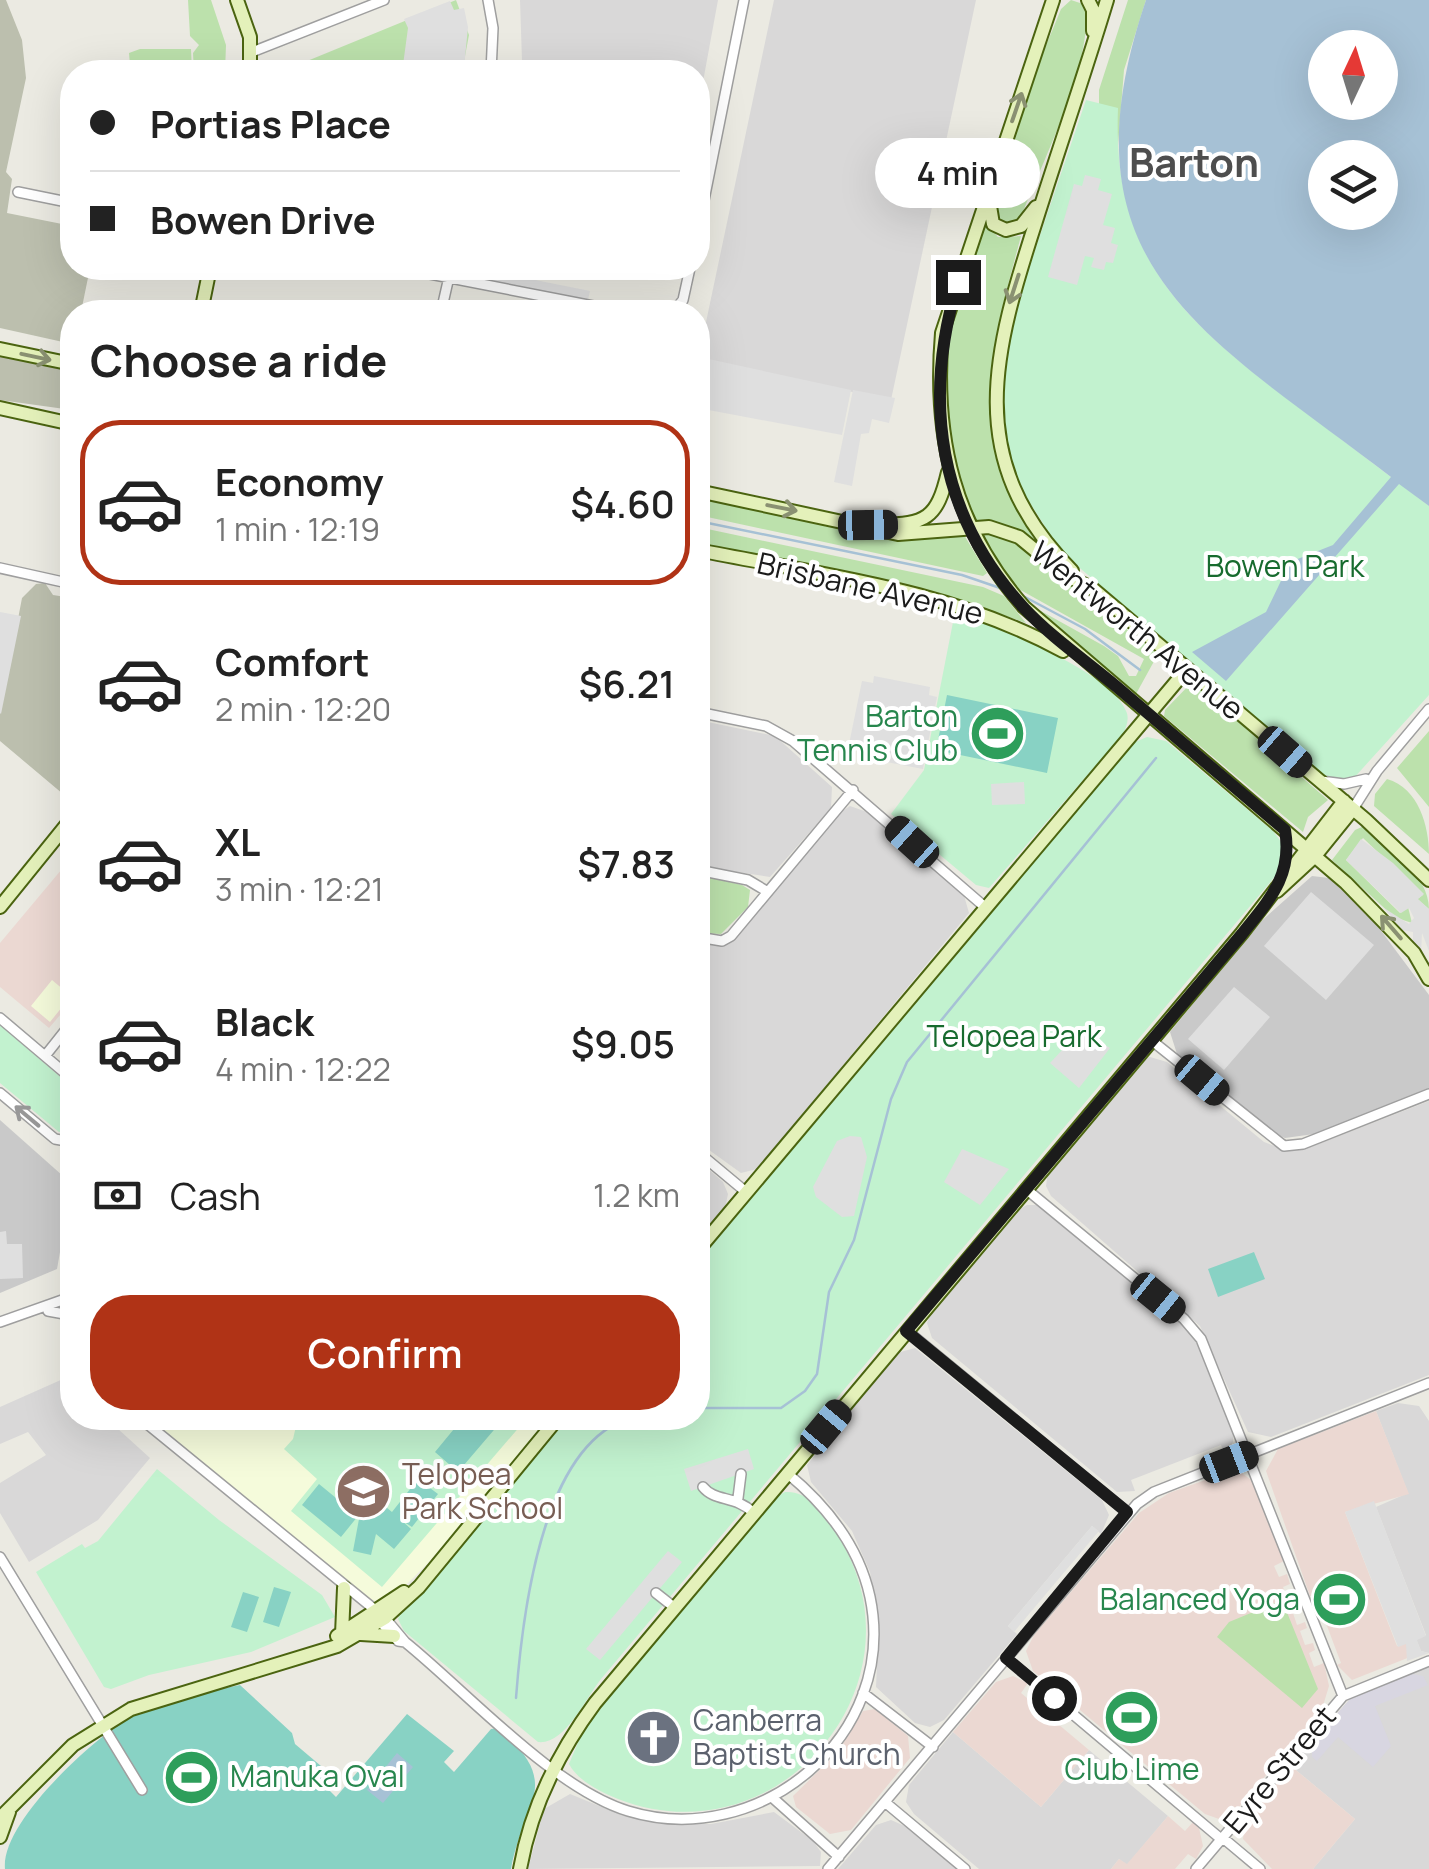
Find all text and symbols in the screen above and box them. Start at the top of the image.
north arrow [1308,30,1398,120]
map controls [1308,30,1398,230]
one-way arrow [1009,92,1027,123]
text: Portias Place [150,97,391,149]
district label: Barton [1129,134,1259,189]
callout: 4 min [876,137,1040,207]
button: layers [1308,140,1398,230]
text: 4 min [916,151,999,195]
text: Bowen Drive [150,193,376,245]
route end [936,260,981,305]
one-way arrow [1003,273,1021,305]
text: Choose a ride [90,329,387,391]
one-way arrow [19,349,51,367]
text: Economy [215,455,384,507]
icon: car [95,458,185,548]
text: $4.60 [571,477,675,529]
one-way arrow [766,499,798,518]
text: 1 min · 12:19 [215,507,380,551]
car [838,509,898,541]
street label: Wentworth Avenue [1023,531,1253,728]
street label: Brisbane Avenue [753,542,987,633]
park label: Bowen Park [1206,545,1365,586]
text: Comfort [215,635,369,687]
icon: car [95,638,185,728]
text: $6.21 [579,657,675,709]
text: 2 min · 12:20 [215,687,391,731]
place label: Barton Tennis Club [797,695,958,770]
sports icon: Barton Tennis Club [967,704,1027,764]
car [1253,721,1317,783]
car [880,811,944,873]
text: XL [215,815,260,867]
icon: car [95,818,185,908]
text: $7.83 [578,837,675,889]
text: 3 min · 12:21 [215,867,384,911]
one-way arrow [1381,915,1403,941]
text: Black [215,995,314,1047]
icon: car [95,998,185,1088]
park label: Telopea Park [926,1015,1103,1056]
text: $9.05 [571,1017,675,1069]
text: 4 min · 12:22 [215,1047,391,1091]
car [1169,1049,1235,1111]
one-way arrow [15,1106,41,1128]
icon: cash [90,1168,145,1223]
text: Cash [170,1169,261,1221]
text: 1.2 km [593,1173,680,1217]
car [1125,1267,1191,1329]
button: Confirm [90,1295,680,1410]
car [795,1394,857,1460]
car [1196,1437,1262,1487]
place label: Telopea Park School [402,1453,563,1528]
school or university icon: Telopea Park School [333,1462,393,1522]
sports icon: Balanced Yoga [1309,1570,1369,1630]
place label: Balanced Yoga [1100,1578,1300,1619]
route start [1032,1676,1077,1721]
sports icon: Club Lime [1102,1687,1162,1747]
street label: Eyre Street [1213,1696,1344,1842]
place label: Canberra Baptist Church [693,1699,901,1774]
church icon: Canberra Baptist Church [624,1708,684,1768]
sports icon: Manuka Oval [161,1747,221,1807]
place label: Club Lime [1064,1748,1200,1789]
place label: Manuka Oval [230,1755,405,1796]

